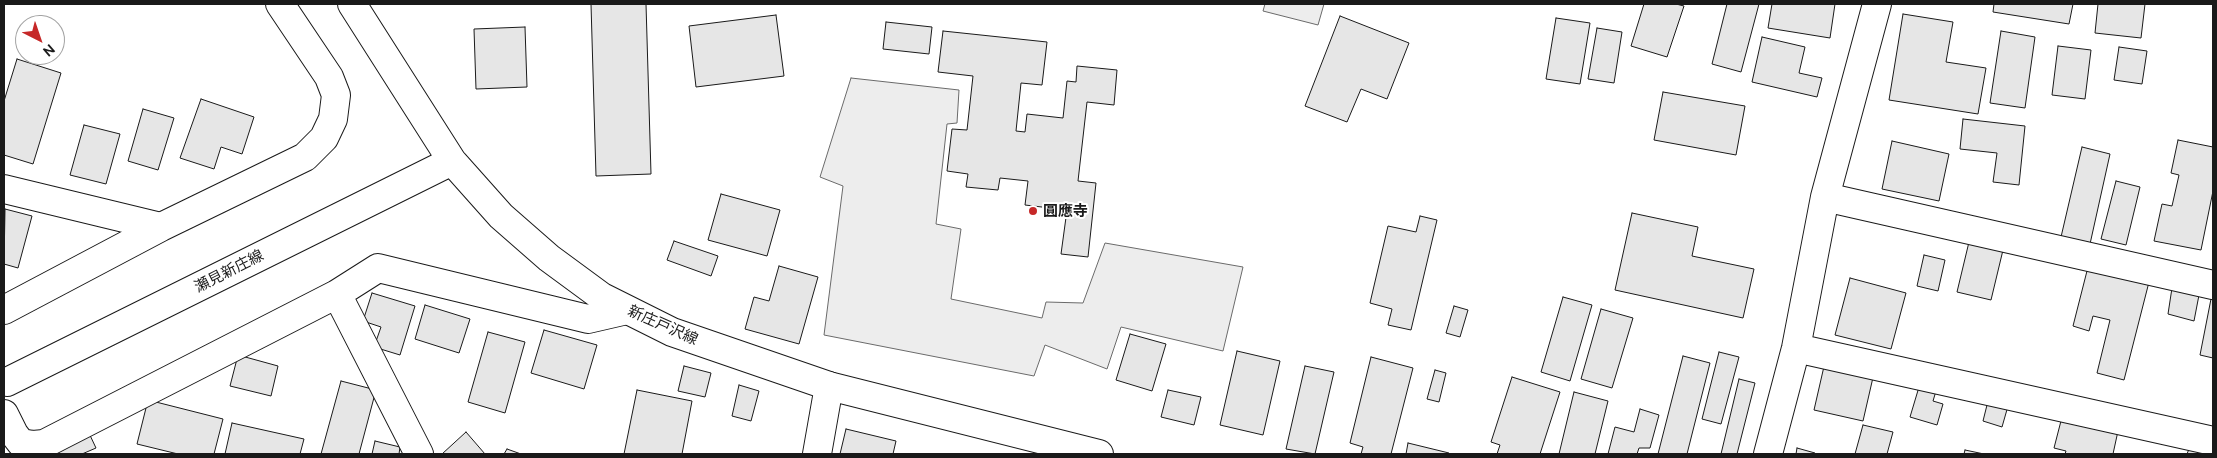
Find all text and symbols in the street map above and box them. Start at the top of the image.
north arrow [15,15,65,65]
text: N [40,41,58,60]
place label: 圓應寺 [1043,202,1088,220]
marker: 圓應寺 [1027,205,1039,217]
street label: 瀬見新庄線 [192,246,266,296]
street label: 新庄戸沢線 [625,302,701,348]

